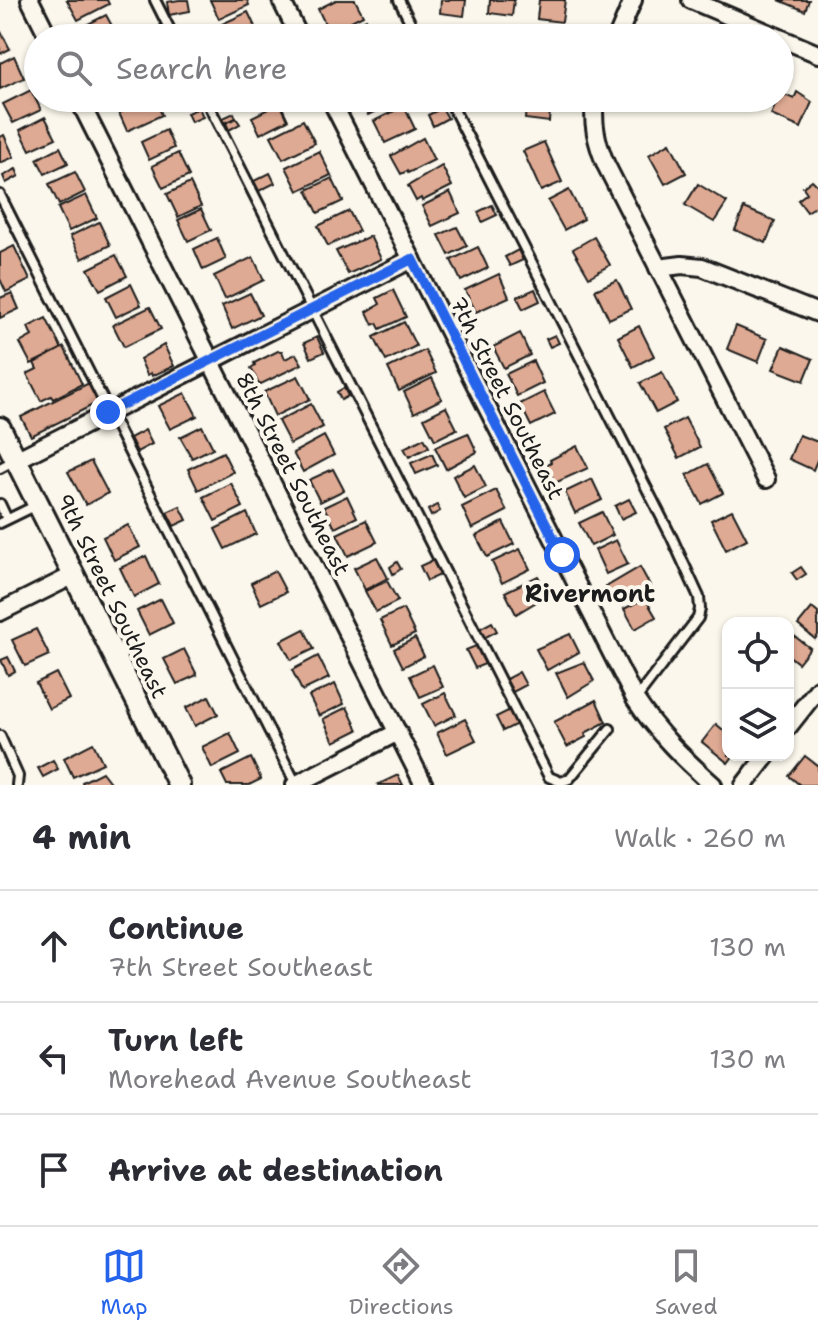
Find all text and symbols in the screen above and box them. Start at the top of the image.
search box [24,24,794,112]
icon: search [52,46,96,90]
text: Search here [116,48,287,89]
street label: 7th Street Southeast [443,291,571,505]
street label: 8th Street Southeast [229,367,357,581]
route end [90,394,126,430]
street label: 9th Street Southeast [50,489,174,703]
route start [544,537,580,573]
district label: Rivermont [525,578,655,610]
map controls [722,617,794,761]
button: locate [722,617,794,689]
button: layers [722,689,794,761]
text: 4 min [32,814,131,860]
text: Walk · 260 m [614,820,786,855]
text: Continue [108,908,244,949]
icon: ahead [32,924,76,968]
text: 130 m [709,929,786,964]
text: 7th Street Southeast [108,949,373,984]
text: Turn left [108,1020,243,1061]
icon: left [32,1036,76,1080]
text: 130 m [709,1041,786,1076]
text: Morehead Avenue Southeast [108,1061,472,1096]
icon: arrive [32,1148,76,1192]
text: Arrive at destination [108,1150,443,1191]
tab: Map [101,1244,148,1321]
tab: Directions [349,1244,454,1321]
tab: Saved [655,1244,717,1321]

